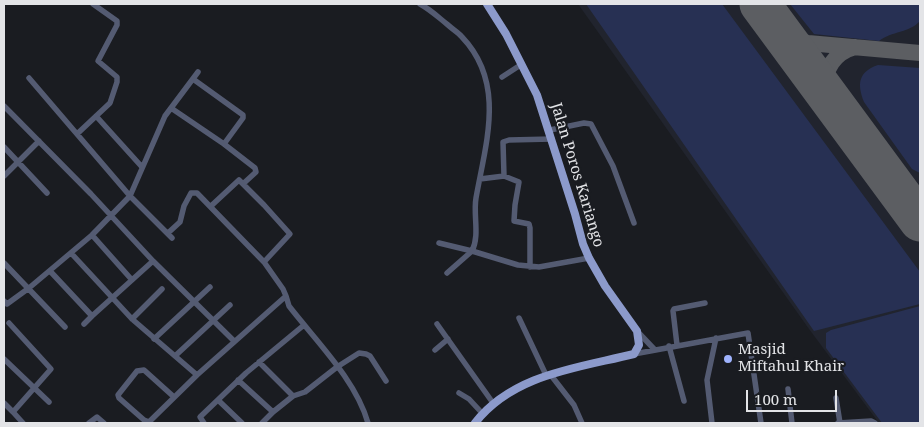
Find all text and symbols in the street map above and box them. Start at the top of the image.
street label: Jalan Poros Kariango [546,101,608,249]
place label: Masjid Miftahul Khair [738,341,844,376]
marker: Masjid Miftahul Khair [722,353,734,365]
scale bar [749,380,840,412]
text: 100 m [754,389,797,409]

